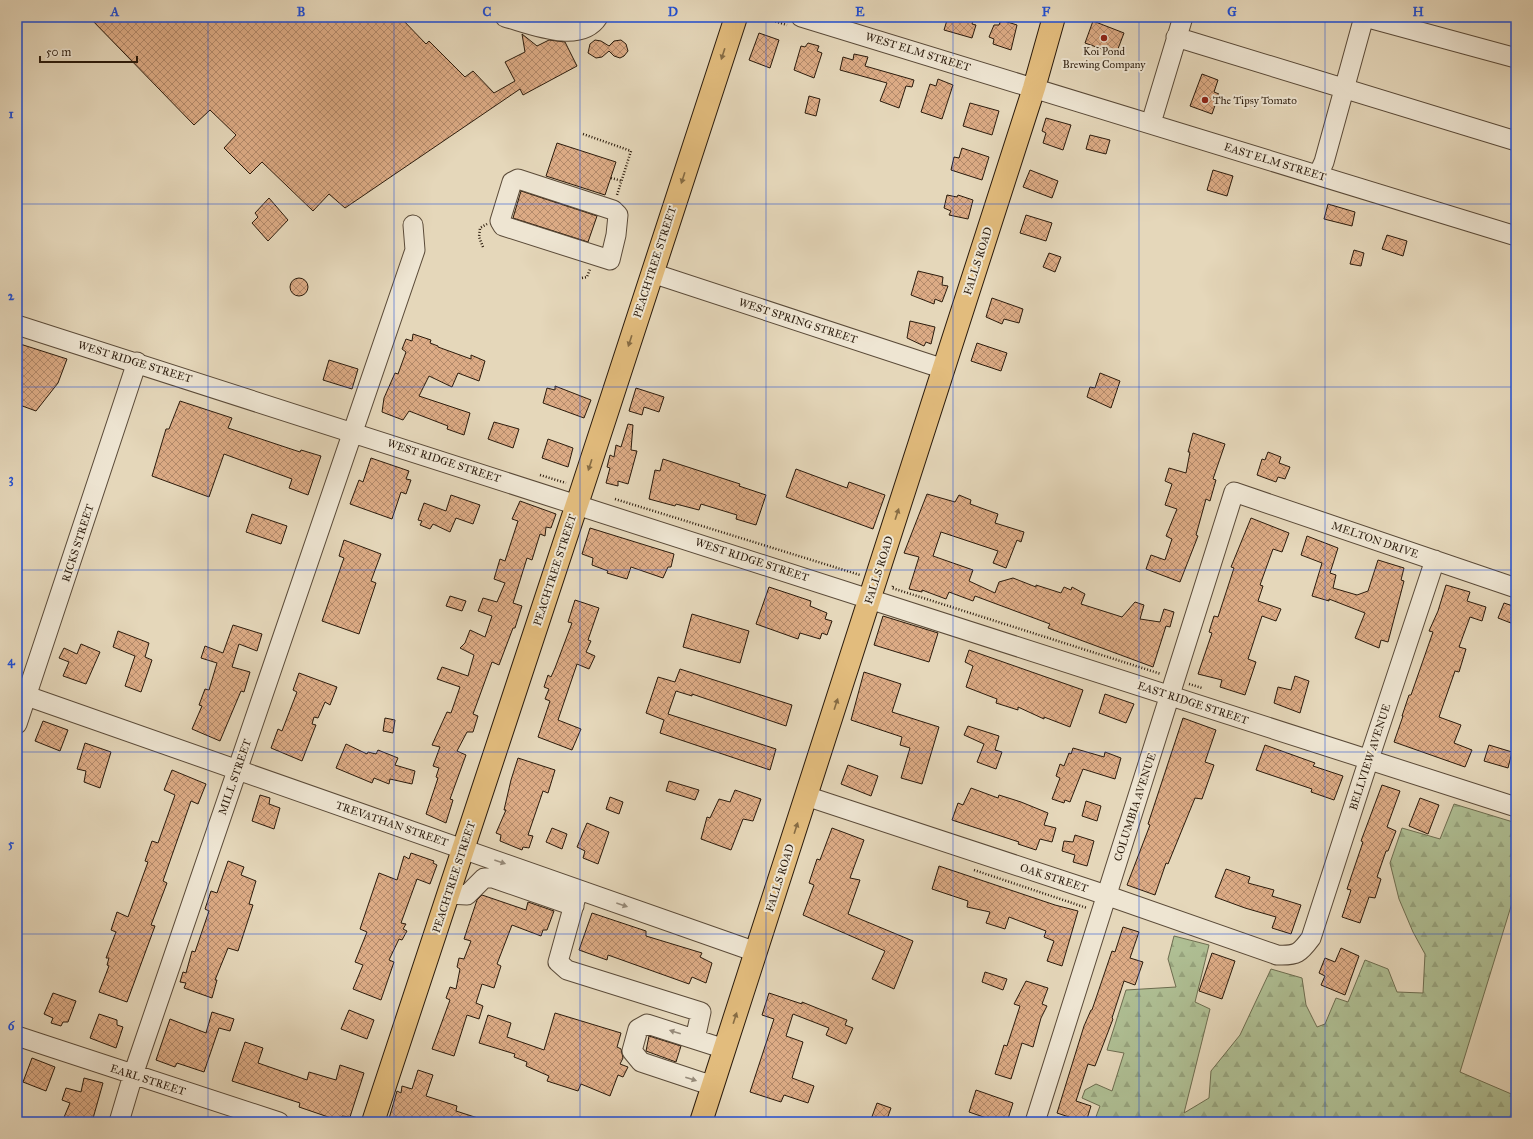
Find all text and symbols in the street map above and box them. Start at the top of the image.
text: A [110,4,120,20]
text: B [297,4,306,20]
text: C [483,4,492,20]
text: D [668,4,678,20]
text: E [855,4,865,20]
text: F [1042,4,1051,20]
text: G [1227,4,1237,20]
text: H [1412,4,1424,20]
street label: WEST ELM STREET [864,30,973,74]
marker: Koi Pond Brewing Company [1099,33,1109,43]
scale bar [40,38,137,64]
text: 50 m [46,45,71,59]
place label: Koi Pond Brewing Company [1063,45,1146,71]
one-way arrow [720,48,726,60]
place label: The Tipsy Tomato [1213,94,1297,107]
marker: The Tipsy Tomato [1200,95,1210,105]
text: 1 [8,106,14,122]
street label: EAST ELM STREET [1222,140,1328,184]
one-way arrow [680,172,686,184]
street label: PEACHTREE STREET [631,204,679,319]
street label: FALLS ROAD [961,225,995,297]
text: 2 [8,288,15,304]
street label: WEST SPRING STREET [737,296,859,347]
one-way arrow [627,335,633,347]
street label: WEST RIDGE STREET [76,338,194,386]
street label: WEST RIDGE STREET [385,436,503,486]
one-way arrow [587,459,593,471]
text: 3 [8,471,14,487]
street label: RICKS STREET [59,502,97,584]
one-way arrow [894,507,900,519]
street label: PEACHTREE STREET [531,512,579,627]
street label: MELTON DRIVE [1330,519,1420,561]
street label: FALLS ROAD [862,534,896,606]
street label: WEST RIDGE STREET [693,535,811,585]
text: 4 [7,653,15,669]
street label: EAST RIDGE STREET [1136,679,1251,727]
one-way arrow [833,698,839,710]
street label: BELLVIEW AVENUE [1347,702,1393,812]
street label: MILL STREET [216,737,254,817]
street label: COLUMBIA AVENUE [1111,751,1159,863]
street label: TREVATHAN STREET [334,799,450,850]
street label: PEACHTREE STREET [430,819,478,934]
one-way arrow [793,822,799,834]
text: 5 [8,836,15,852]
street label: FALLS ROAD [763,842,797,914]
one-way arrow [494,859,506,865]
street label: OAK STREET [1018,861,1090,895]
one-way arrow [617,903,629,909]
one-way arrow [732,1012,738,1024]
text: 6 [8,1018,16,1034]
one-way arrow [668,1029,680,1035]
street label: EARL STREET [109,1062,188,1098]
one-way arrow [686,1076,698,1082]

